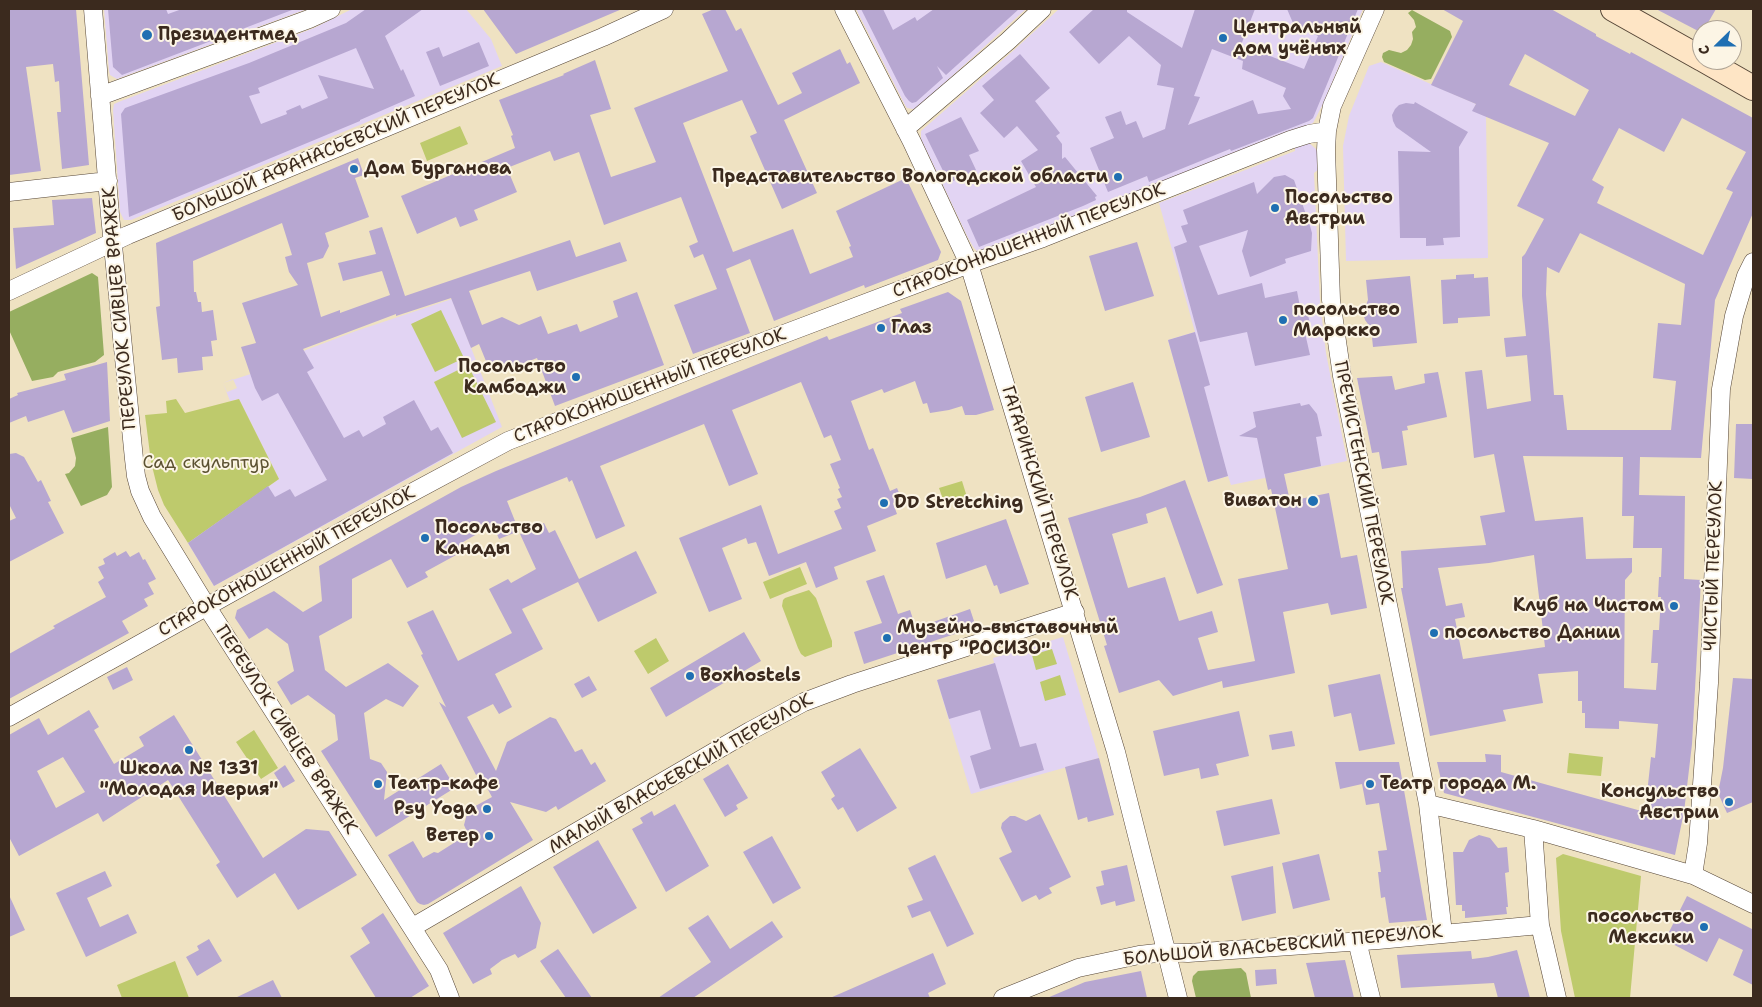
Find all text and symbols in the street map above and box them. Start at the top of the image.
place label: Центральный дом учёных [1233,17,1361,59]
north arrow [1692,20,1742,70]
place label: Президентмед [158,24,297,46]
marker: Президентмед [140,28,154,42]
marker: Центральный дом учёных [1217,32,1229,44]
text: С [1694,43,1714,58]
street label: БОЛЬШОЙ АФАНАСЬЕВСКИЙ ПЕРЕУЛОК [169,69,503,227]
place label: Дом Бурганова [364,158,511,180]
marker: Дом Бурганова [348,163,360,175]
place label: Представительство Вологодской области [712,166,1108,188]
marker: Представительство Вологодской области [1112,171,1124,183]
street label: СТАРОКОНЮШЕННЫЙ ПЕРЕУЛОК [890,179,1168,303]
street label: ПЕРЕУЛОК СИВЦЕВ ВРАЖЕК [99,185,141,431]
place label: Посольство Австрии [1285,187,1393,230]
marker: Посольство Австрии [1269,202,1281,214]
place label: посольство Марокко [1293,299,1400,342]
marker: посольство Марокко [1277,314,1289,326]
place label: Глаз [891,317,932,339]
marker: Глаз [875,322,887,334]
street label: СТАРОКОНЮШЕННЫЙ ПЕРЕУЛОК [511,324,789,448]
place label: Посольство Камбоджи [458,356,566,398]
street label: ПРЕЧИСТЕНСКИЙ ПЕРЕУЛОК [1329,359,1397,607]
marker: Посольство Камбоджи [570,371,582,383]
street label: ГАГАРИНСКИЙ ПЕРЕУЛОК [996,383,1082,603]
park label: Сад скульптур [142,452,270,474]
street label: ЧИСТЫЙ ПЕРЕУЛОК [1700,480,1728,652]
street label: СТАРОКОНЮШЕННЫЙ ПЕРЕУЛОК [155,482,419,642]
place label: Виватон [1224,490,1302,512]
place label: DD Stretching [894,492,1023,514]
marker: Виватон [1306,494,1320,508]
marker: DD Stretching [878,497,890,509]
place label: Посольство Канады [435,517,543,560]
marker: Посольство Канады [419,532,431,544]
place label: Клуб на Чистом [1513,595,1664,617]
marker: Клуб на Чистом [1668,600,1680,612]
place label: Музейно-выставочный центр "РОСИЗО" [897,617,1118,660]
street label: ПЕРЕУЛОК СИВЦЕВ ВРАЖЕК [210,622,362,838]
place label: посольство Дании [1444,622,1620,644]
marker: посольство Дании [1428,627,1440,639]
marker: Музейно-выставочный центр "РОСИЗО" [881,632,893,644]
place label: Boxhostels [700,665,801,687]
marker: Boxhostels [684,670,696,682]
street label: МАЛЫЙ ВЛАСЬЕВСКИЙ ПЕРЕУЛОК [545,689,817,859]
marker: Школа № 1331 "Молодая Иверия" [183,744,195,756]
place label: Школа № 1331 "Молодая Иверия" [100,758,278,801]
place label: Театр-кафе [388,773,499,795]
place label: Театр города М. [1380,773,1536,795]
marker: Театр-кафе [372,778,384,790]
marker: Театр города М. [1364,778,1376,790]
place label: Консульство Австрии [1601,781,1719,824]
marker: Консульство Австрии [1723,796,1735,808]
place label: Psy Yoga [394,798,477,820]
marker: Psy Yoga [481,803,493,815]
place label: Ветер [426,825,479,847]
marker: Ветер [483,830,495,842]
place label: посольство Мексики [1587,906,1694,949]
street label: БОЛЬШОЙ ВЛАСЬЕВСКИЙ ПЕРЕУЛОК [1122,921,1444,971]
marker: посольство Мексики [1698,921,1710,933]

